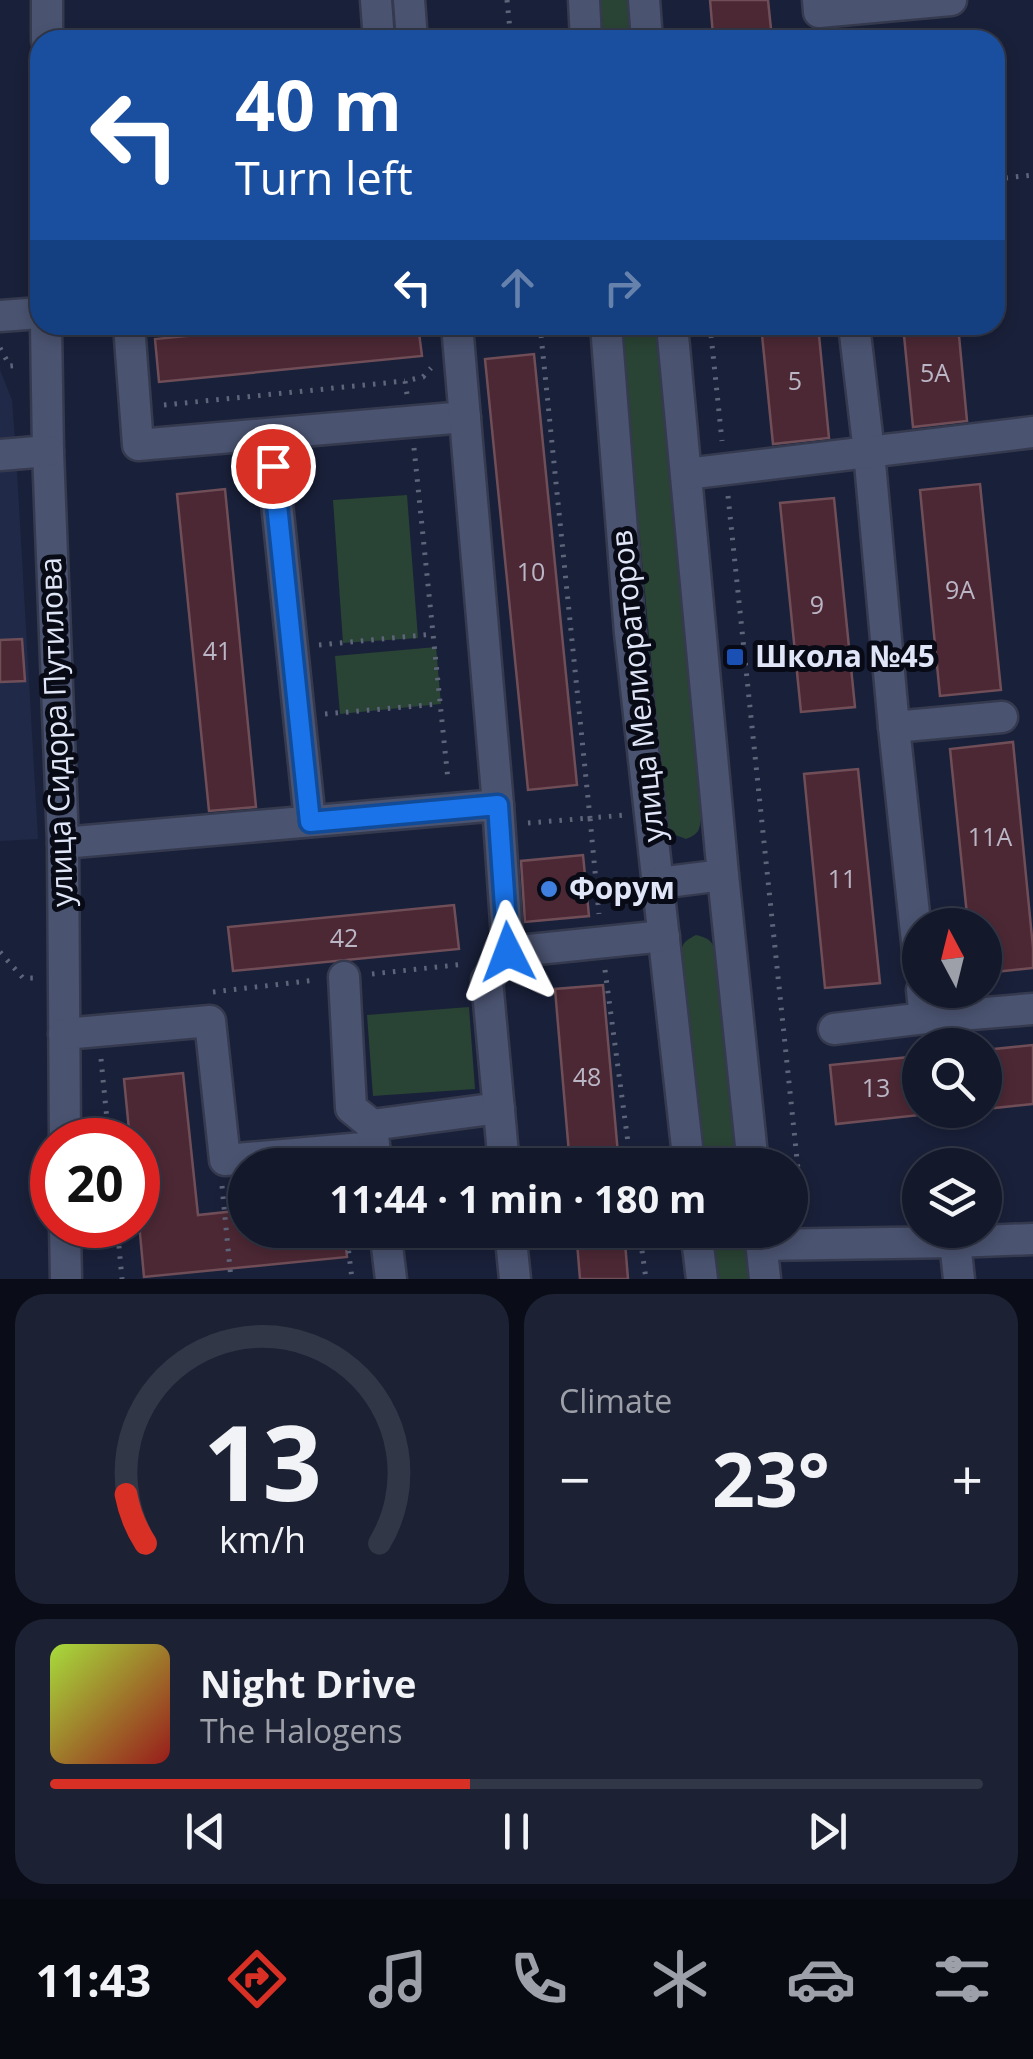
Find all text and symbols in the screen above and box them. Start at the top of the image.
text: 40 m [235,56,402,152]
icon: left [70,70,200,200]
text: Turn left [235,147,413,208]
icon: left [385,260,440,315]
icon: ahead [490,260,545,315]
icon: right [595,260,650,315]
house number: 5А [920,355,950,389]
house number: 5 [788,363,802,397]
pin [231,424,316,509]
icon: arrive [246,439,301,494]
street label: улица Мелиораторов [600,528,673,844]
house number: 10 [517,554,545,588]
street label: улица Сидора Путилова [29,557,82,908]
house number: 9А [945,572,975,606]
house number: 9 [810,587,824,621]
house number: 41 [203,633,231,667]
place label: Школа №45 [755,635,935,676]
marker: Школа №45 [724,646,746,668]
house number: 11А [968,819,1012,853]
house number: 11 [828,861,856,895]
place label: Форум [569,867,675,908]
marker: Форум [538,878,560,900]
position arrow [456,900,560,1004]
north arrow [902,908,1002,1008]
map controls [902,908,1002,1248]
house number: 42 [330,920,358,954]
button: search [902,1028,1002,1128]
house number: 48 [573,1059,601,1093]
house number: 13 [862,1070,890,1104]
speed limit sign: 20 [30,1118,160,1248]
button: layers [902,1148,1002,1248]
text: 11:44 · 1 min · 180 m [330,1172,706,1224]
text: Climate [559,1379,672,1422]
text: 13 [203,1390,321,1531]
text: 23° [712,1427,830,1529]
text: − [559,1441,590,1516]
text: + [952,1441,983,1516]
text: km/h [219,1515,305,1563]
text: Night Drive [200,1657,416,1709]
text: The Halogens [200,1709,402,1752]
icon: previous [178,1804,233,1859]
icon: pause [489,1804,544,1859]
icon: next [800,1804,855,1859]
icon: directions [222,1944,292,2014]
icon: music [363,1944,433,2014]
icon: phone [504,1944,574,2014]
icon: climate [645,1944,715,2014]
icon: car [786,1944,856,2014]
icon: filters [927,1944,997,2014]
text: 11:43 [36,1949,151,2010]

